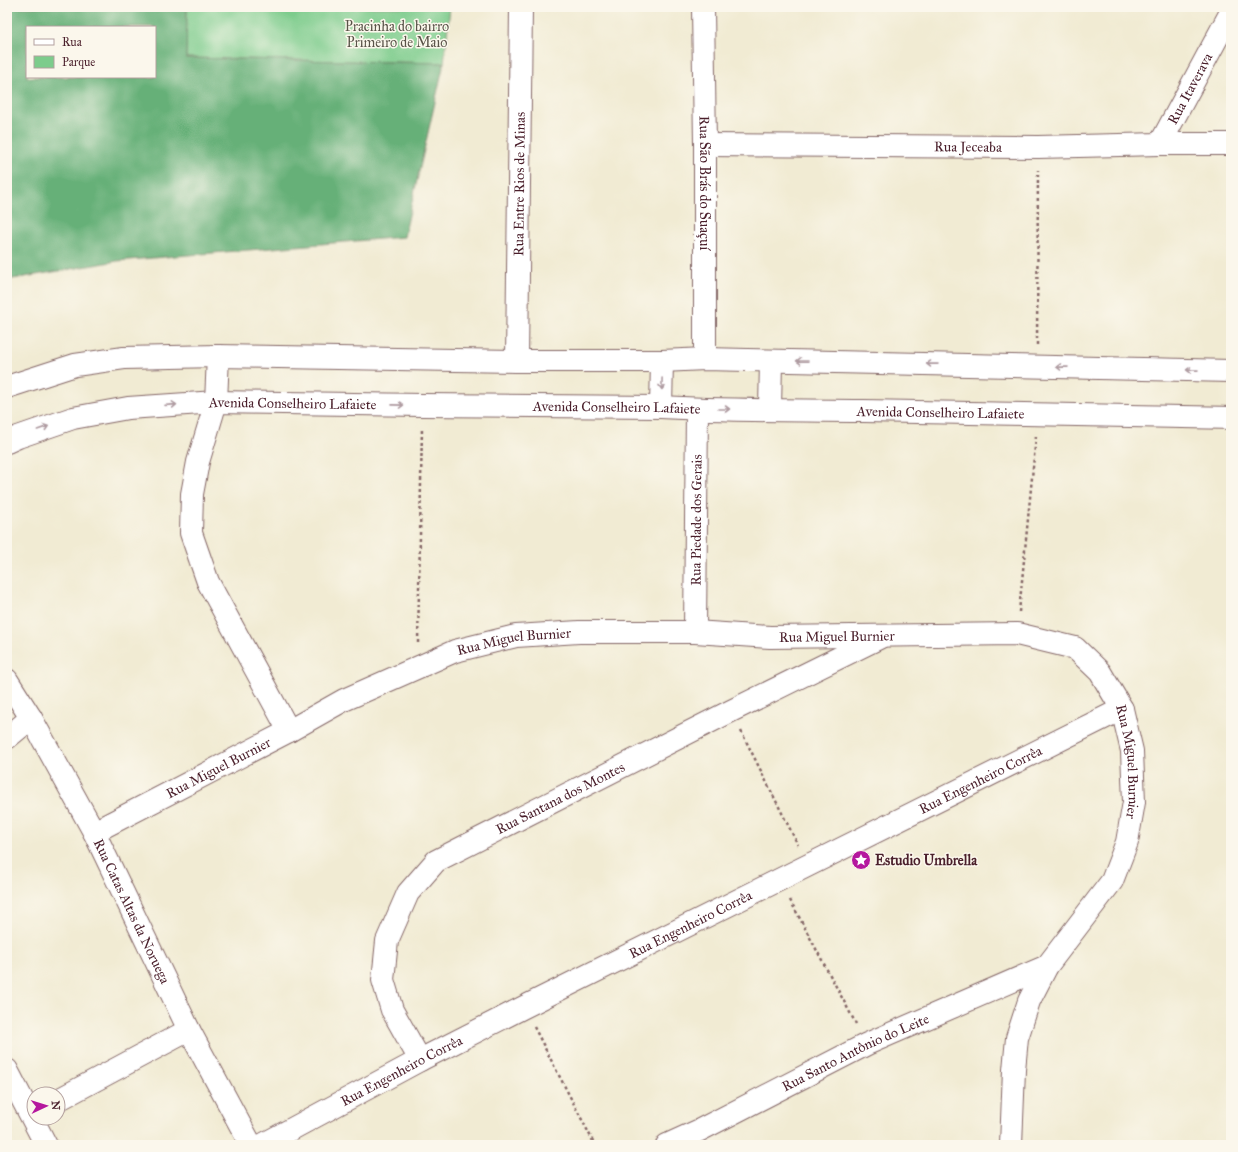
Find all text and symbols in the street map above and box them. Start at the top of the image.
park label: Pracinha do bairro Primeiro de Maio [345,18,449,51]
legend [26,26,156,78]
text: Rua [62,35,83,49]
street label: Rua Itaverava [1164,50,1216,127]
text: Parque [62,55,95,70]
street label: Rua Entre Rios de Minas [510,112,528,256]
street label: Rua São Brás do Suaçuí [696,115,714,251]
street label: Rua Jeceaba [934,138,1002,156]
one-way arrow [796,357,809,365]
one-way arrow [926,360,939,368]
one-way arrow [1056,363,1069,371]
one-way arrow [1186,366,1199,374]
one-way arrow [658,377,666,390]
street label: Avenida Conselheiro Lafaiete [207,393,377,413]
street label: Avenida Conselheiro Lafaiete [532,397,701,417]
one-way arrow [391,401,404,409]
one-way arrow [164,402,177,409]
street label: Avenida Conselheiro Lafaiete [856,402,1025,422]
one-way arrow [717,405,730,413]
one-way arrow [37,424,50,431]
street label: Rua Piedade dos Gerais [687,454,705,586]
street label: Rua Miguel Burnier [455,624,572,659]
street label: Rua Miguel Burnier [779,627,896,645]
street label: Rua Miguel Burnier [1113,703,1143,821]
street label: Rua Miguel Burnier [163,733,274,802]
street label: Rua Engenheiro Corrêa [916,742,1045,817]
street label: Rua Santana dos Montes [493,758,627,838]
street label: Rua Catas Altas da Noruega [90,836,174,986]
place icon: Estudio Umbrella [850,849,872,871]
place label: Estudio Umbrella [875,852,978,869]
street label: Rua Engenheiro Corrêa [626,886,755,962]
street label: Rua Santo Antônio do Leite [779,1010,932,1095]
street label: Rua Engenheiro Corrêa [338,1031,465,1110]
north arrow [26,1086,66,1126]
text: N [49,1100,62,1111]

